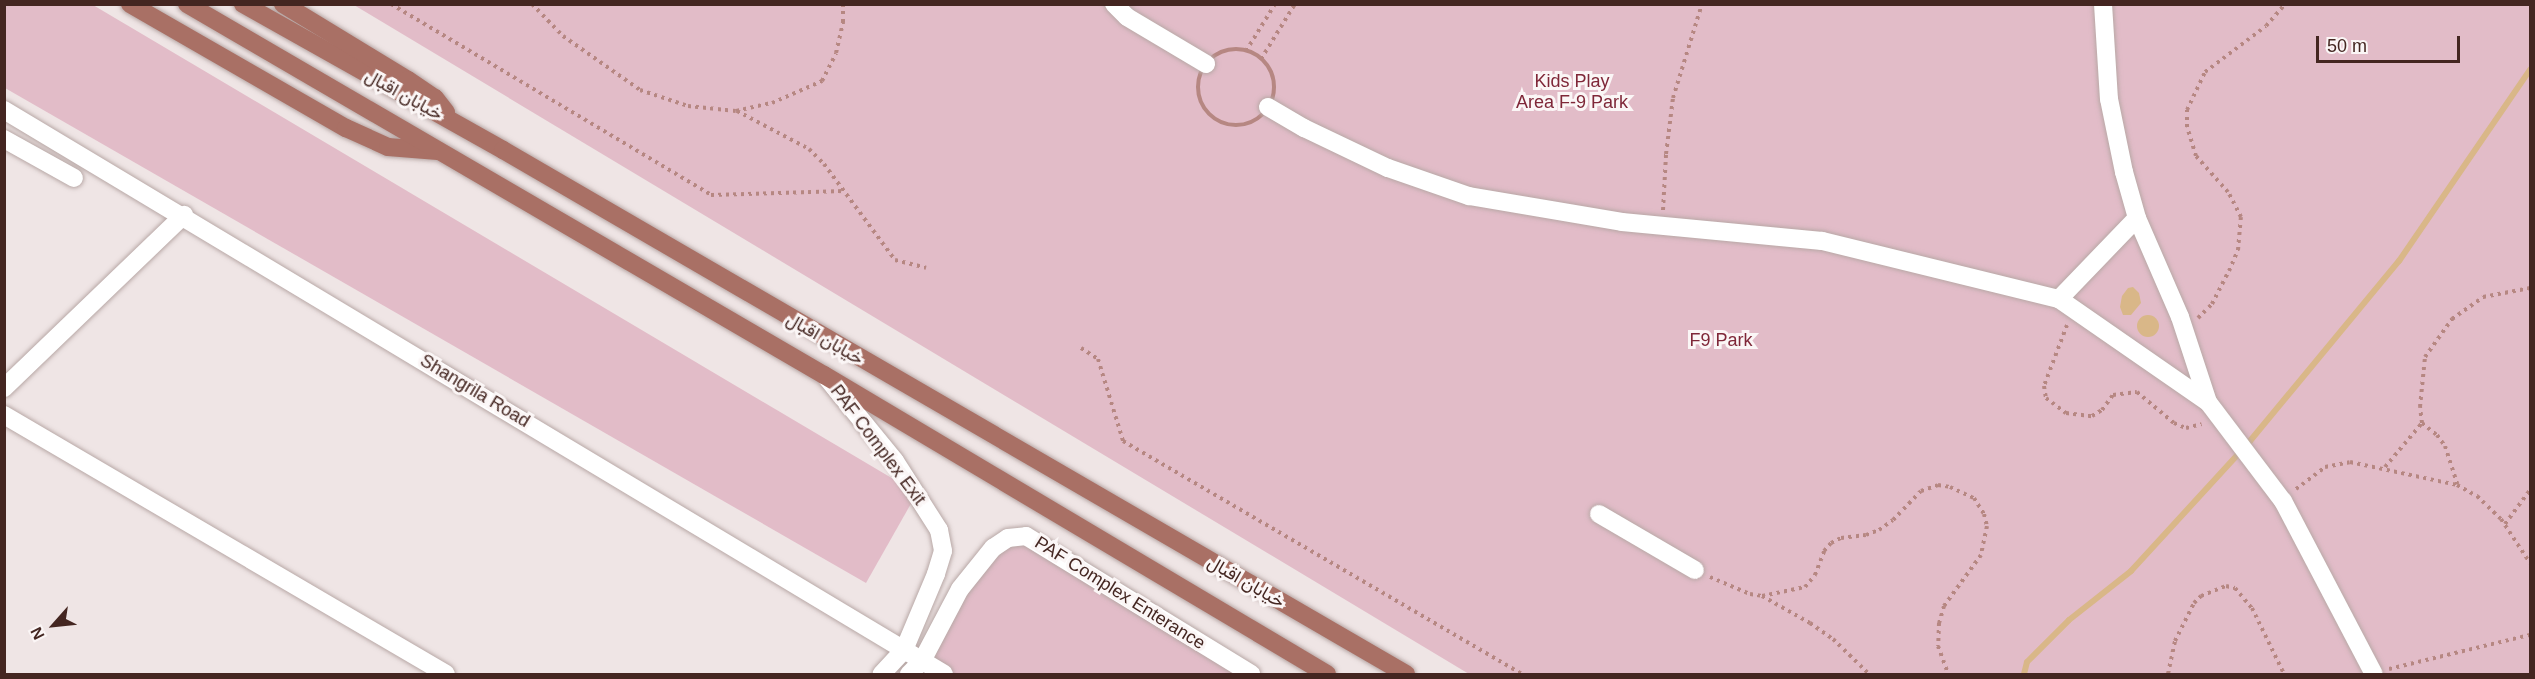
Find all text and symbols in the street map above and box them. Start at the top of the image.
scale bar [2319,24,2463,62]
text: 50 m [2327,36,2367,56]
street label: خیابان اقبال [361,65,447,125]
park label: Kids Play Area F-9 Park [1516,71,1628,113]
street label: خیابان اقبال [783,308,867,370]
park label: F9 Park [1689,329,1753,351]
street label: Shangrila Road [416,350,534,432]
street label: PAF Complex Exit [826,381,930,509]
street label: PAF Complex Enterance [1031,532,1209,654]
street label: خیابان اقبال [1204,551,1288,613]
north arrow [24,595,84,655]
text: N [27,624,48,642]

